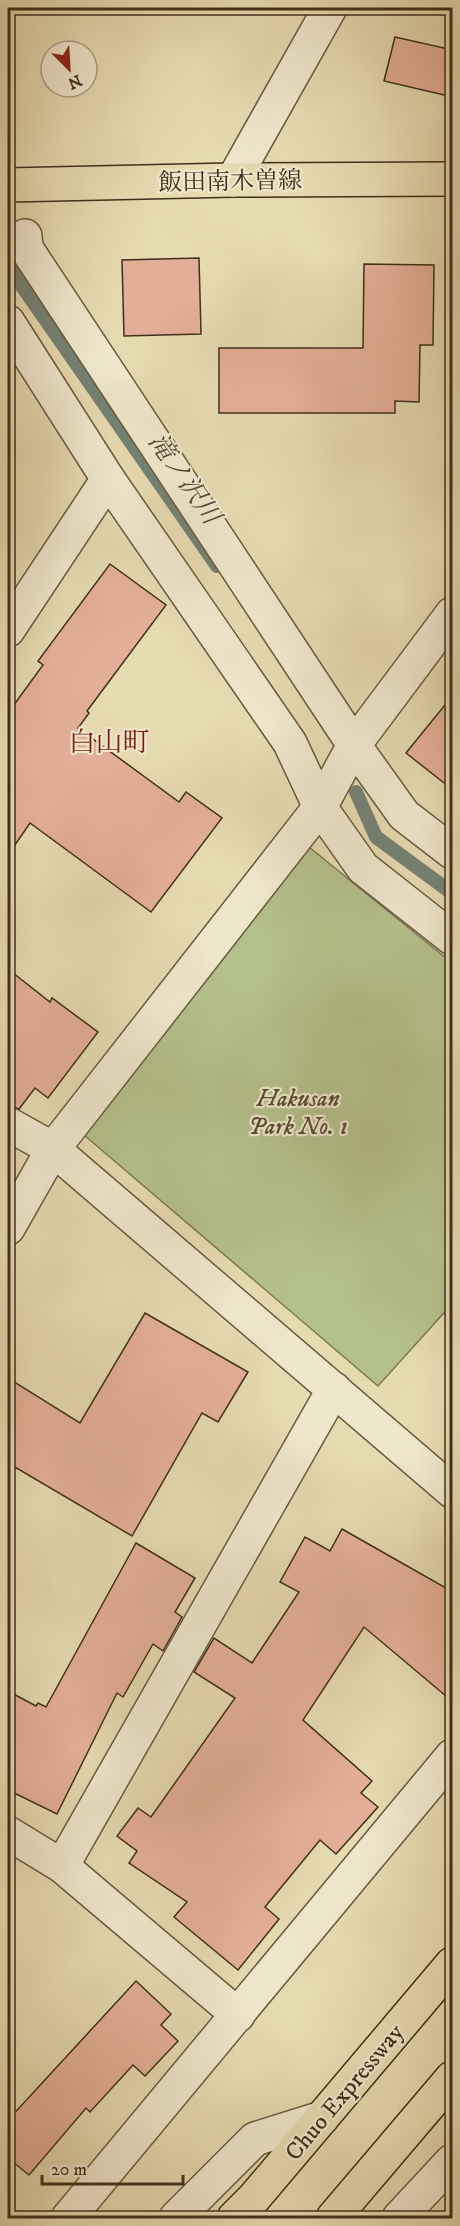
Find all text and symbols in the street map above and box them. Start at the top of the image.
north arrow [39,39,99,99]
text: N [65,70,85,94]
street label: 飯田南木曽線 [158,166,302,198]
water label: 滝ノ沢川 [140,427,229,533]
district label: 白山町 [69,726,150,760]
park label: Hakusan Park No. 1 [248,1084,348,1142]
street label: Chuo Expressway [279,2018,411,2167]
scale bar [42,2148,183,2186]
text: 20 m [51,2159,87,2181]

